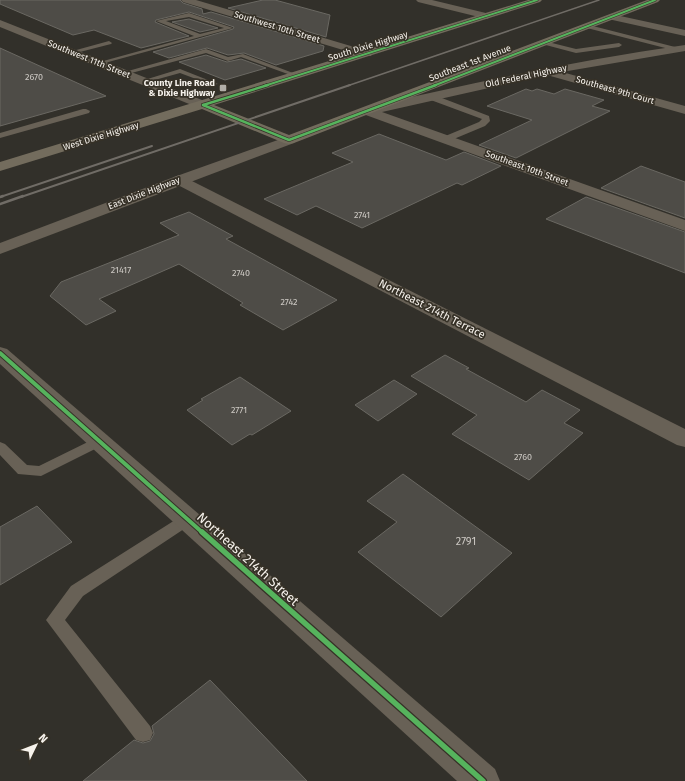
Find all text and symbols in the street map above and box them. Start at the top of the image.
street label: Southwest 10th Street [233,9,322,45]
street label: South Dixie Highway [327,29,410,63]
street label: Southwest 11th Street [46,38,132,80]
street label: Southeast 1st Avenue [428,43,512,83]
street label: Old Federal Highway [484,62,568,90]
house number: 2670 [25,72,43,82]
street label: Southeast 9th Court [575,74,656,106]
place label: County Line Road & Dixie Highway [144,78,215,98]
marker: County Line Road & Dixie Highway [218,83,228,93]
street label: West Dixie Highway [62,120,141,152]
street label: Southeast 10th Street [484,148,571,188]
street label: East Dixie Highway [107,175,182,211]
house number: 2741 [354,210,370,220]
house number: 21417 [111,265,131,275]
house number: 2740 [232,268,250,278]
street label: Northeast 214th Terrace [377,276,487,342]
house number: 2742 [280,297,298,307]
house number: 2771 [231,405,247,415]
house number: 2760 [514,452,532,462]
street label: Northeast 214th Street [194,509,302,609]
house number: 2791 [456,535,476,548]
north arrow [16,725,56,765]
text: N [36,731,50,746]

